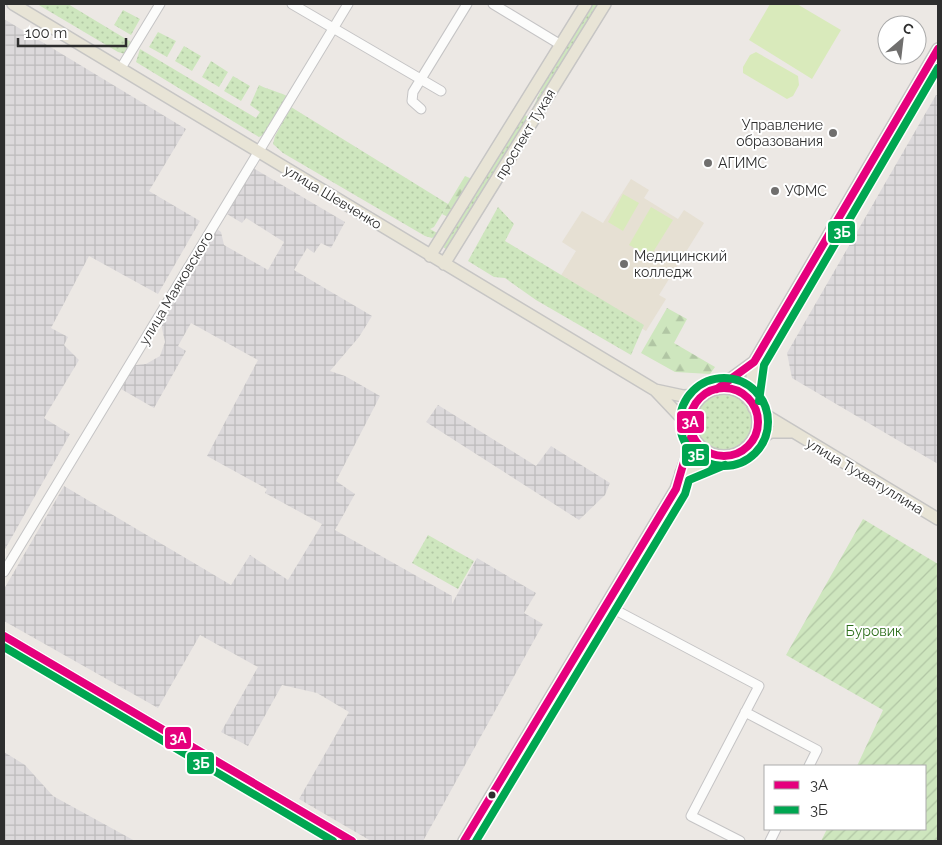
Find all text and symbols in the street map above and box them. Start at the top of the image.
scale bar [18,15,125,47]
north arrow [877,15,927,65]
text: С [900,19,916,38]
text: 100 m [25,24,67,42]
street label: проспект Тукая [492,86,558,182]
place label: Управление образования [736,117,823,149]
marker: Управление образования [827,127,839,139]
place label: АГИМС [718,155,768,171]
marker: АГИМС [702,157,714,169]
street label: улица Шевченко [281,162,385,232]
place label: УФМС [785,183,827,199]
marker: УФМС [769,185,781,197]
line badge: 3Б [827,220,856,244]
text: 3Б [833,224,851,240]
street label: улица Маяковского [136,228,216,348]
place label: Медицинский колледж [634,248,727,280]
marker: Медицинский колледж [618,258,630,270]
line badge: 3А [676,410,705,434]
text: 3А [681,414,699,430]
street label: улица Тухватуллина [803,435,927,517]
line badge: 3Б [681,443,710,467]
text: 3Б [687,447,705,463]
park label: Буровик [846,623,902,639]
line badge: 3А [164,726,192,750]
text: 3А [169,730,187,746]
line badge: 3Б [186,751,215,775]
text: 3Б [192,755,210,771]
legend [764,765,927,830]
text: 3А [810,776,828,794]
unlabelled marker [487,790,497,800]
text: 3Б [810,801,828,819]

